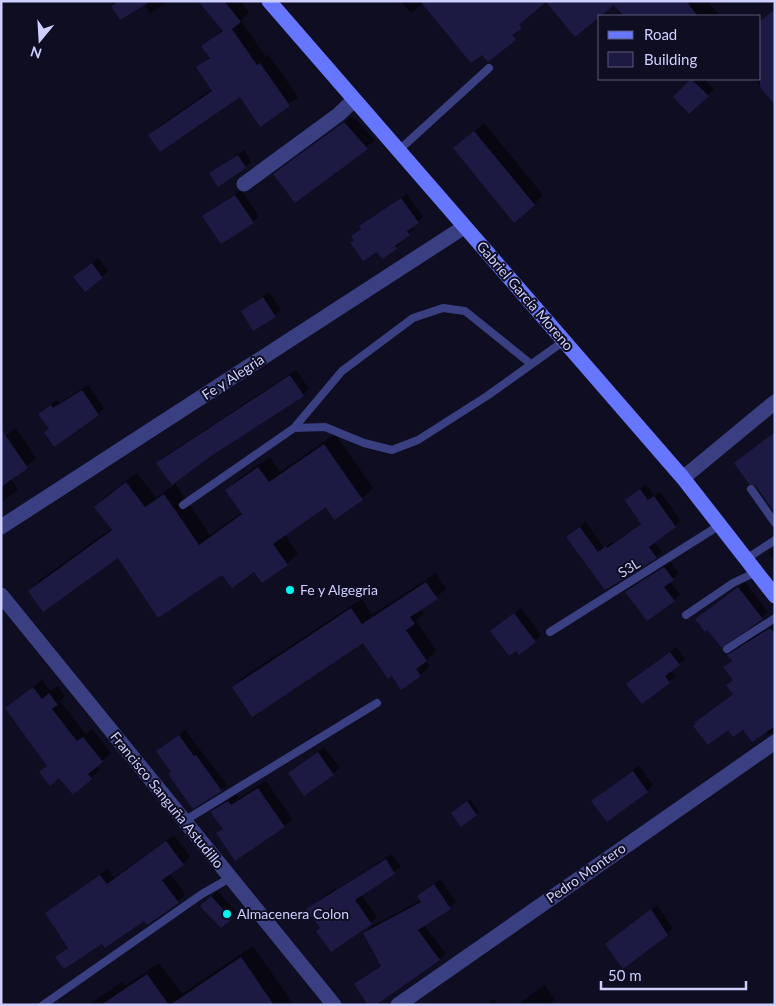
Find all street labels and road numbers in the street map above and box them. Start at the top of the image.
street label: Gabriel García Moreno [473,238,577,354]
street label: Fe y Alegria [198,350,267,403]
street label: S3L [615,554,643,581]
street label: Francisco Sanguña Astudillo [107,728,228,871]
street label: Pedro Montero [543,839,629,906]

